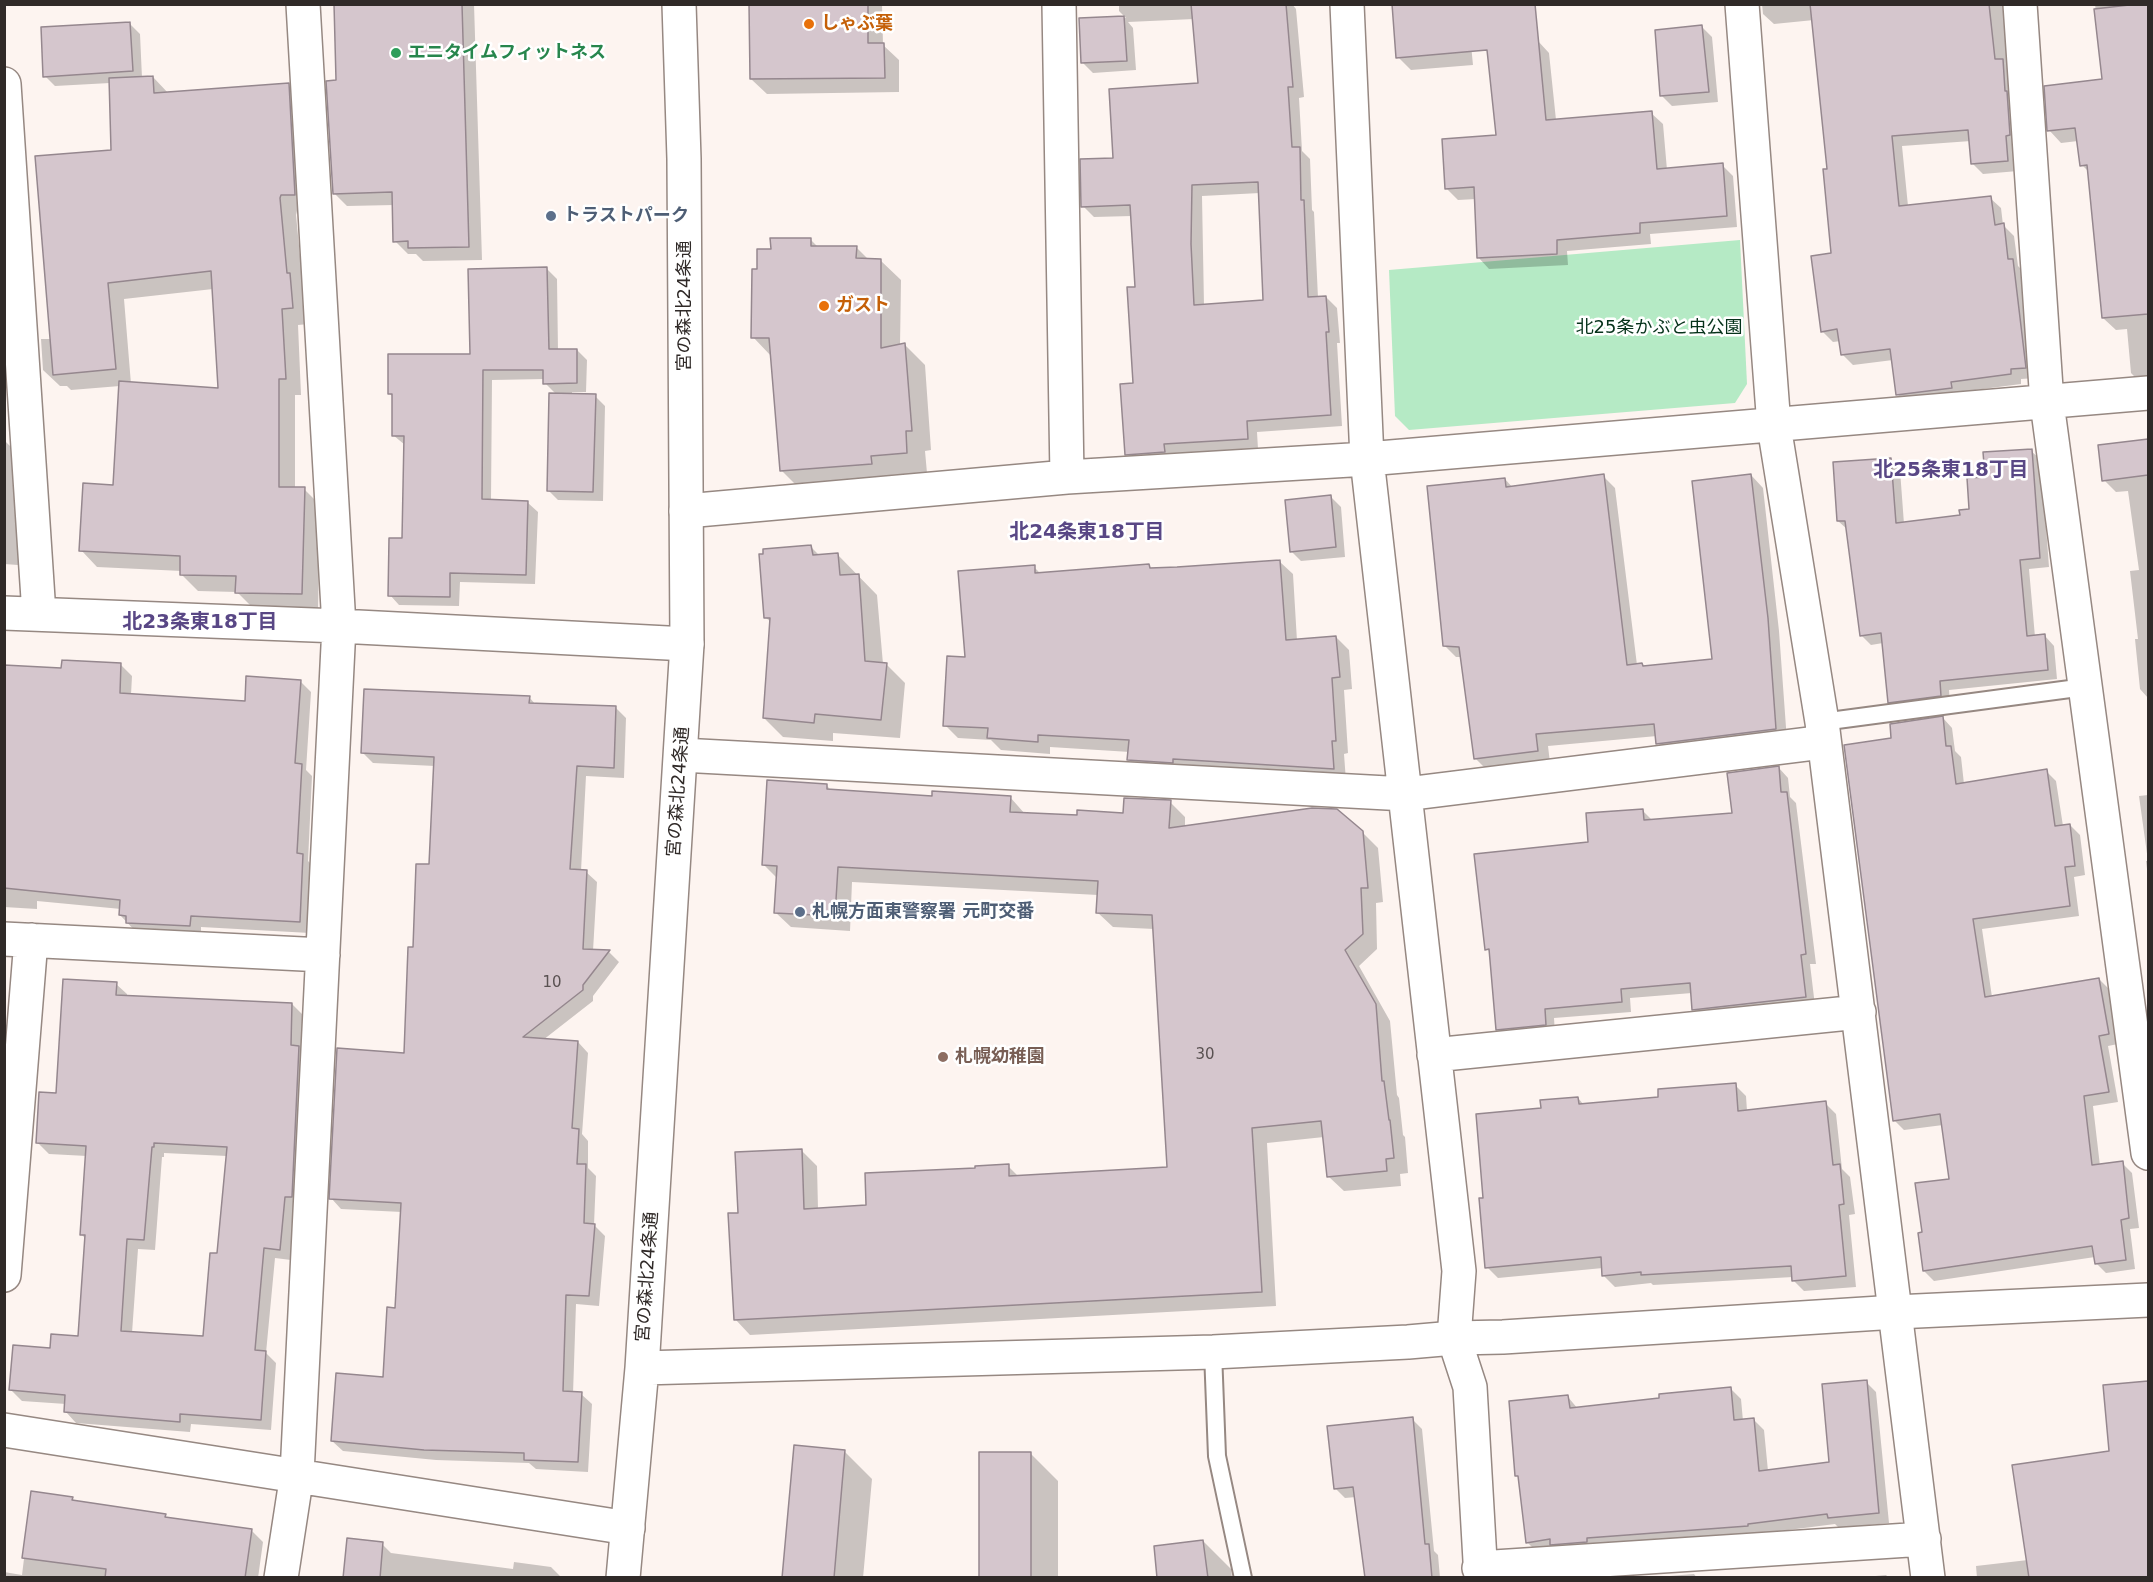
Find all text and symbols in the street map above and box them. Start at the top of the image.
place label: しゃぶ葉 [821,13,893,35]
marker: しゃぶ葉 [802,17,816,31]
place label: エニタイムフィットネス [408,42,606,64]
marker: エニタイムフィットネス [389,46,403,60]
place label: トラストパーク [563,205,689,227]
marker: トラストパーク [544,209,558,223]
street label: 宮の森北24条通 [674,241,696,371]
place label: ガスト [836,295,890,317]
marker: ガスト [817,299,831,313]
park label: 北25条かぶと虫公園 [1576,317,1742,339]
district label: 北25条東18丁目 [1873,459,2029,483]
district label: 北24条東18丁目 [1009,521,1165,545]
district label: 北23条東18丁目 [122,611,278,635]
street label: 宮の森北24条通 [664,726,694,858]
place label: 札幌方面東警察署 元町交番 [812,901,1034,923]
marker: 札幌方面東警察署 元町交番 [793,905,807,919]
house number: 10 [542,974,562,992]
place label: 札幌幼稚園 [955,1046,1045,1068]
house number: 30 [1195,1046,1215,1064]
marker: 札幌幼稚園 [936,1050,950,1064]
street label: 宮の森北24条通 [633,1211,663,1343]

